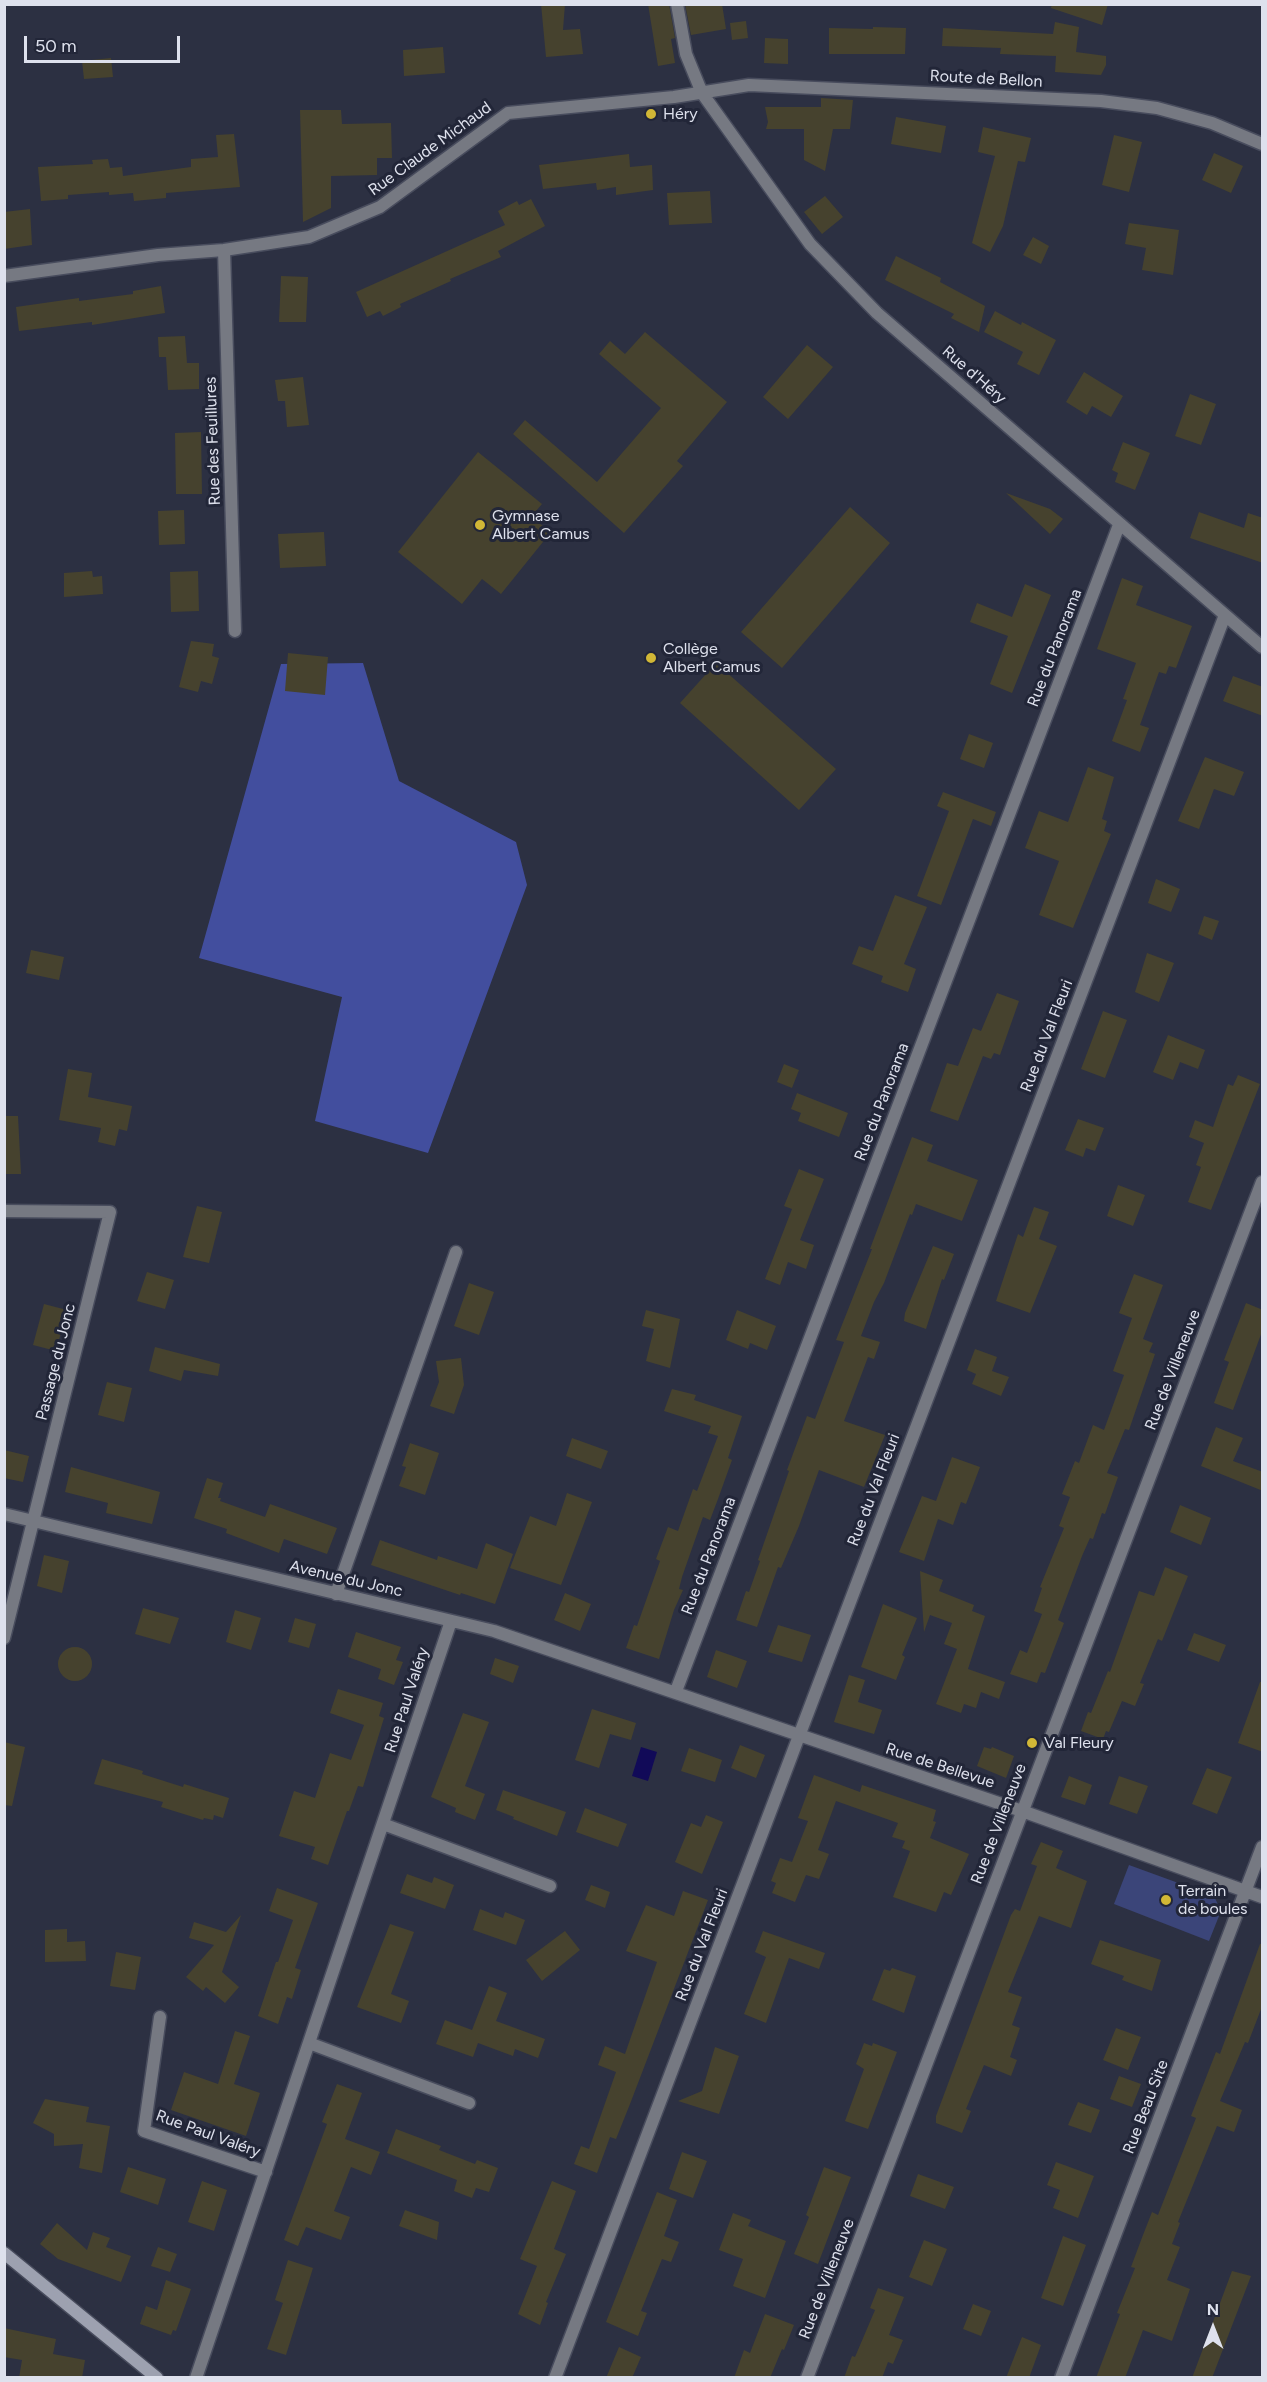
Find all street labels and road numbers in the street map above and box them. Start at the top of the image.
street label: Route de Bellon [929,66,1043,92]
street label: Rue Claude Michaud [365,98,495,200]
street label: Rue d'Héry [938,342,1010,408]
street label: Rue des Feuillures [201,376,225,506]
street label: Rue du Panorama [1024,586,1086,710]
street label: Rue du Val Fleuri [1017,977,1077,1095]
street label: Rue du Panorama [851,1040,913,1164]
street label: Passage du Jonc [32,1302,80,1422]
street label: Rue de Villeneuve [1141,1307,1205,1433]
street label: Rue du Val Fleuri [844,1431,904,1549]
street label: Rue du Panorama [678,1494,740,1618]
street label: Avenue du Jonc [288,1557,404,1601]
street label: Rue Paul Valéry [381,1645,433,1755]
street label: Rue de Bellevue [883,1739,997,1793]
street label: Rue de Villeneuve [967,1761,1031,1887]
street label: Rue du Val Fleuri [672,1886,732,2004]
street label: Rue Beau Site [1119,2057,1173,2157]
street label: Rue Paul Valéry [153,2106,263,2162]
street label: Rue de Villeneuve [795,2216,859,2342]

